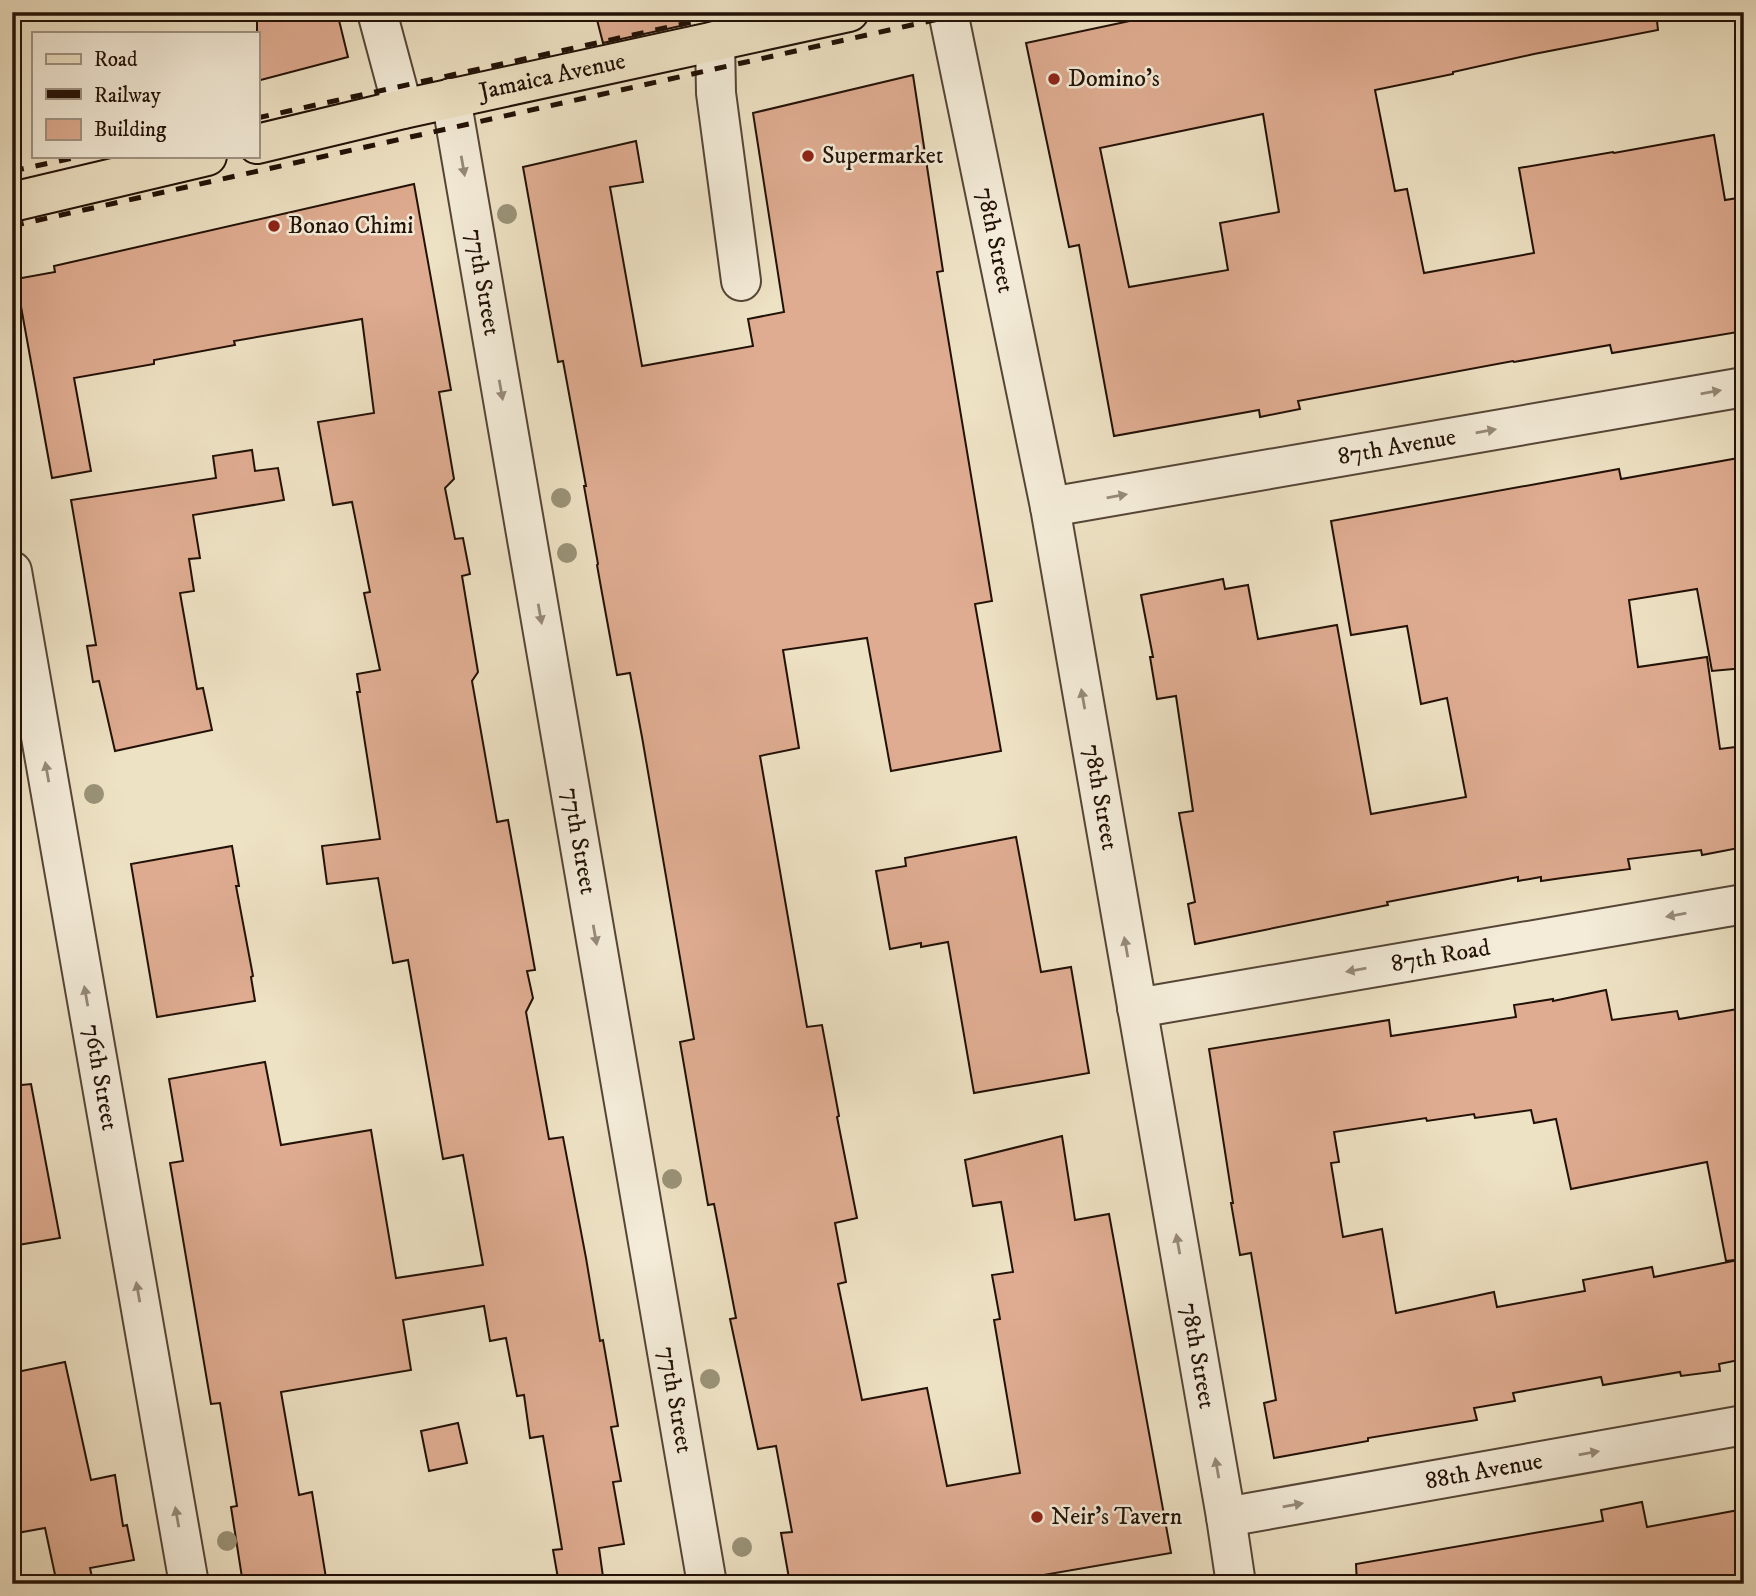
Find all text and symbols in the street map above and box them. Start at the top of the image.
legend [32,32,259,158]
street label: Jamaica Avenue [475,46,628,107]
text: Road [94,47,138,73]
place label: Domino's [1068,64,1160,94]
marker: Domino's [1046,71,1062,87]
text: Railway [94,83,162,109]
text: Building [94,117,167,143]
place label: Supermarket [822,141,944,171]
marker: Supermarket [800,148,816,164]
one-way arrow [458,155,469,177]
street label: 78th Street [970,185,1021,296]
place label: Bonao Chimi [288,211,413,241]
marker: Bonao Chimi [266,218,282,234]
street label: 77th Street [459,227,507,338]
one-way arrow [496,379,507,401]
one-way arrow [1700,387,1722,398]
street label: 87th Avenue [1336,422,1458,472]
one-way arrow [1475,426,1497,437]
one-way arrow [1107,490,1129,501]
one-way arrow [535,603,546,625]
one-way arrow [1077,688,1088,710]
street label: 78th Street [1077,742,1125,853]
one-way arrow [41,761,52,783]
street label: 77th Street [555,786,603,897]
one-way arrow [1665,910,1687,921]
one-way arrow [590,924,601,946]
street label: 87th Road [1389,933,1492,979]
one-way arrow [1120,936,1131,958]
one-way arrow [1345,965,1367,976]
one-way arrow [81,985,92,1007]
street label: 76th Street [76,1022,125,1133]
one-way arrow [1172,1233,1183,1255]
one-way arrow [132,1281,143,1303]
street label: 78th Street [1174,1301,1222,1411]
street label: 77th Street [651,1344,699,1456]
street label: 88th Avenue [1423,1446,1545,1496]
one-way arrow [1578,1447,1600,1458]
one-way arrow [1211,1457,1222,1479]
one-way arrow [1282,1499,1304,1510]
place label: Neir's Tavern [1051,1502,1183,1532]
one-way arrow [172,1505,183,1527]
marker: Neir's Tavern [1029,1509,1045,1525]

